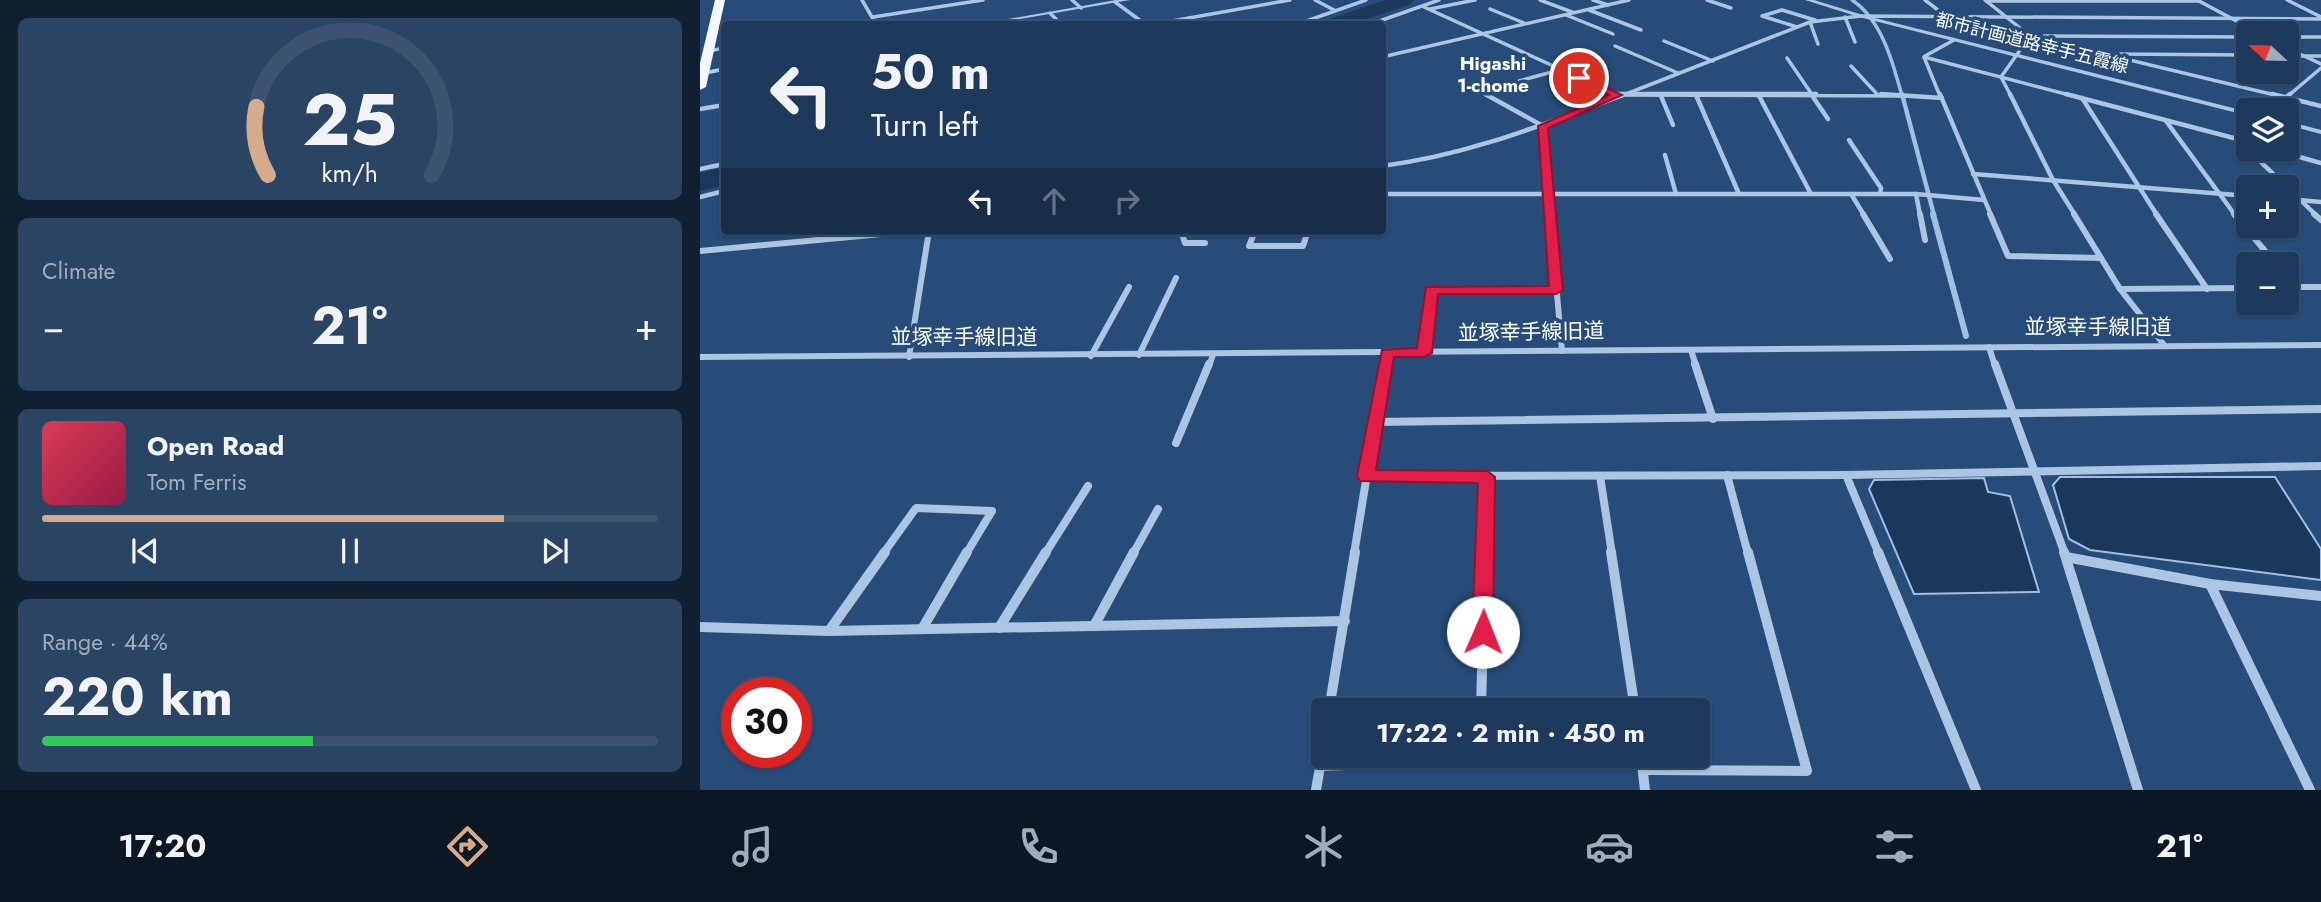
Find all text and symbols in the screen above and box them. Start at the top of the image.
street label: 都市計画道路幸手五霞線 [1933,6,2131,80]
north arrow [2236,21,2300,84]
map controls [2236,21,2299,315]
text: 50 m [871,37,990,107]
pin [1549,48,1609,108]
icon: left [756,49,847,140]
district label: Higashi 1-chome [1457,50,1529,99]
icon: arrive [1560,59,1598,97]
text: 25 [303,67,397,172]
button: layers [2236,98,2299,161]
text: Turn left [871,102,978,148]
text: km/h [322,155,378,191]
button: + [2236,175,2299,238]
icon: left [962,182,1000,220]
icon: ahead [1035,182,1073,220]
icon: right [1108,182,1146,220]
button: − [2236,252,2299,315]
text: Climate [42,254,115,288]
text: 21° [312,288,388,364]
text: − [42,299,64,354]
text: + [635,299,658,354]
street label: 並塚幸手線旧道 [2025,312,2172,342]
street label: 並塚幸手線旧道 [1457,316,1605,348]
street label: 並塚幸手線旧道 [891,322,1038,352]
text: Open Road [147,427,284,465]
text: Tom Ferris [147,465,246,499]
icon: previous [126,532,164,570]
icon: pause [331,532,369,570]
icon: next [536,532,574,570]
position arrow [1446,595,1520,669]
text: Range · 44% [42,625,168,659]
text: 220 km [42,659,233,735]
speed limit sign: 30 [721,677,812,768]
text: 17:22 · 2 min · 450 m [1376,714,1645,752]
icon: directions [443,822,492,871]
icon: music [728,822,777,871]
icon: phone [1014,822,1063,871]
icon: climate [1299,822,1348,871]
icon: car [1585,822,1634,871]
icon: filters [1870,822,1919,871]
text: 17:20 [118,823,206,869]
text: 21° [2156,823,2203,869]

